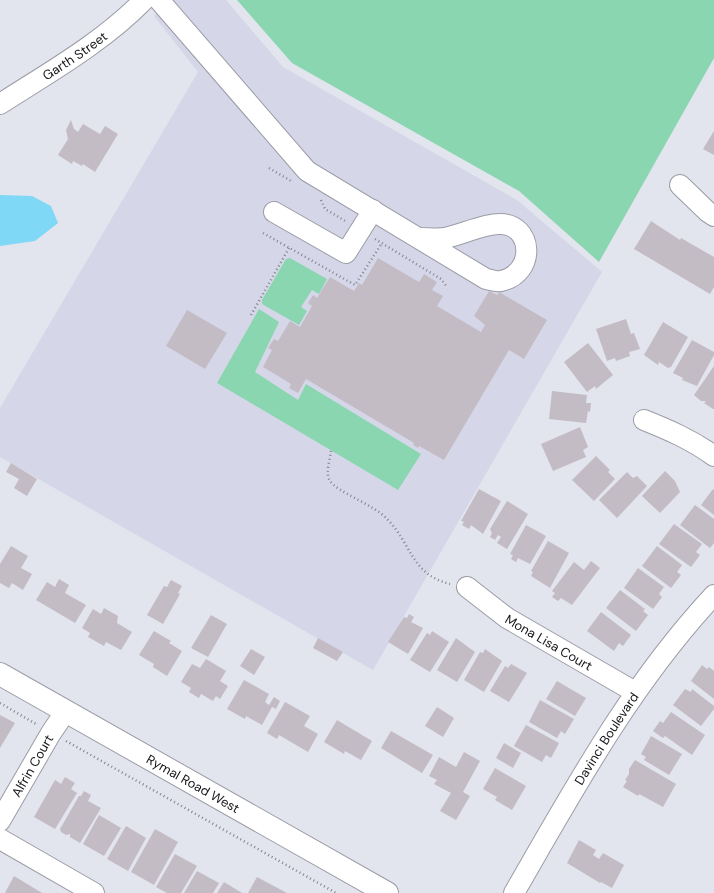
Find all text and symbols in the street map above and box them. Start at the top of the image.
street label: Garth Street [39,27,110,84]
street label: Mona Lisa Court [502,610,596,674]
street label: Davinci Boulevard [570,689,642,788]
street label: Alfrin Court [7,731,57,800]
street label: Rymal Road West [144,750,243,816]

